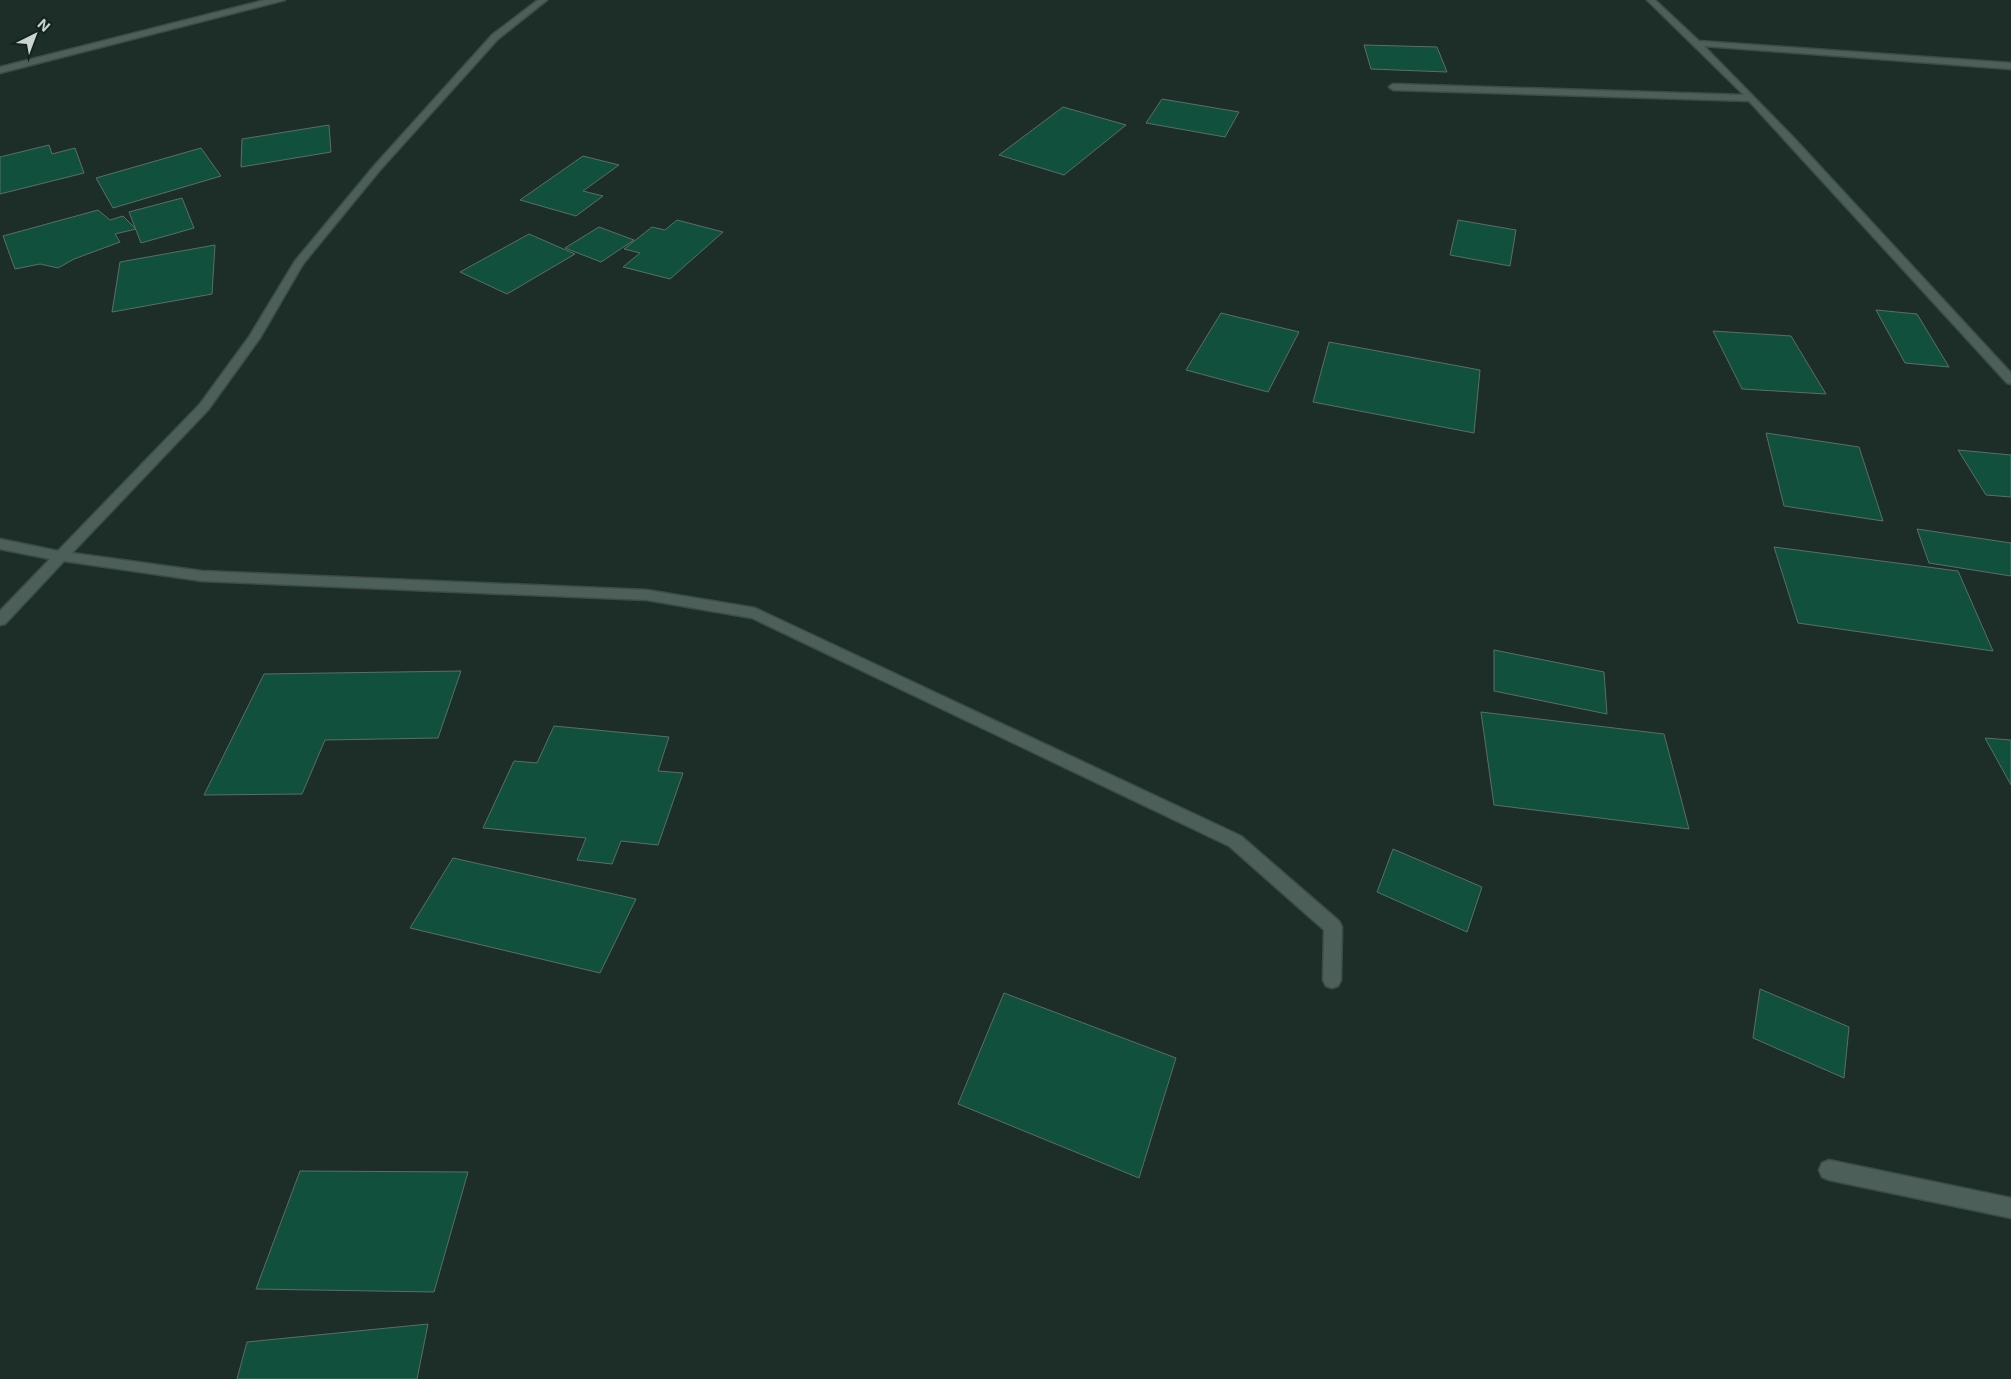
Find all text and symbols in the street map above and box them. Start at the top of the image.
north arrow [10,10,60,60]
text: N [34,15,54,35]

